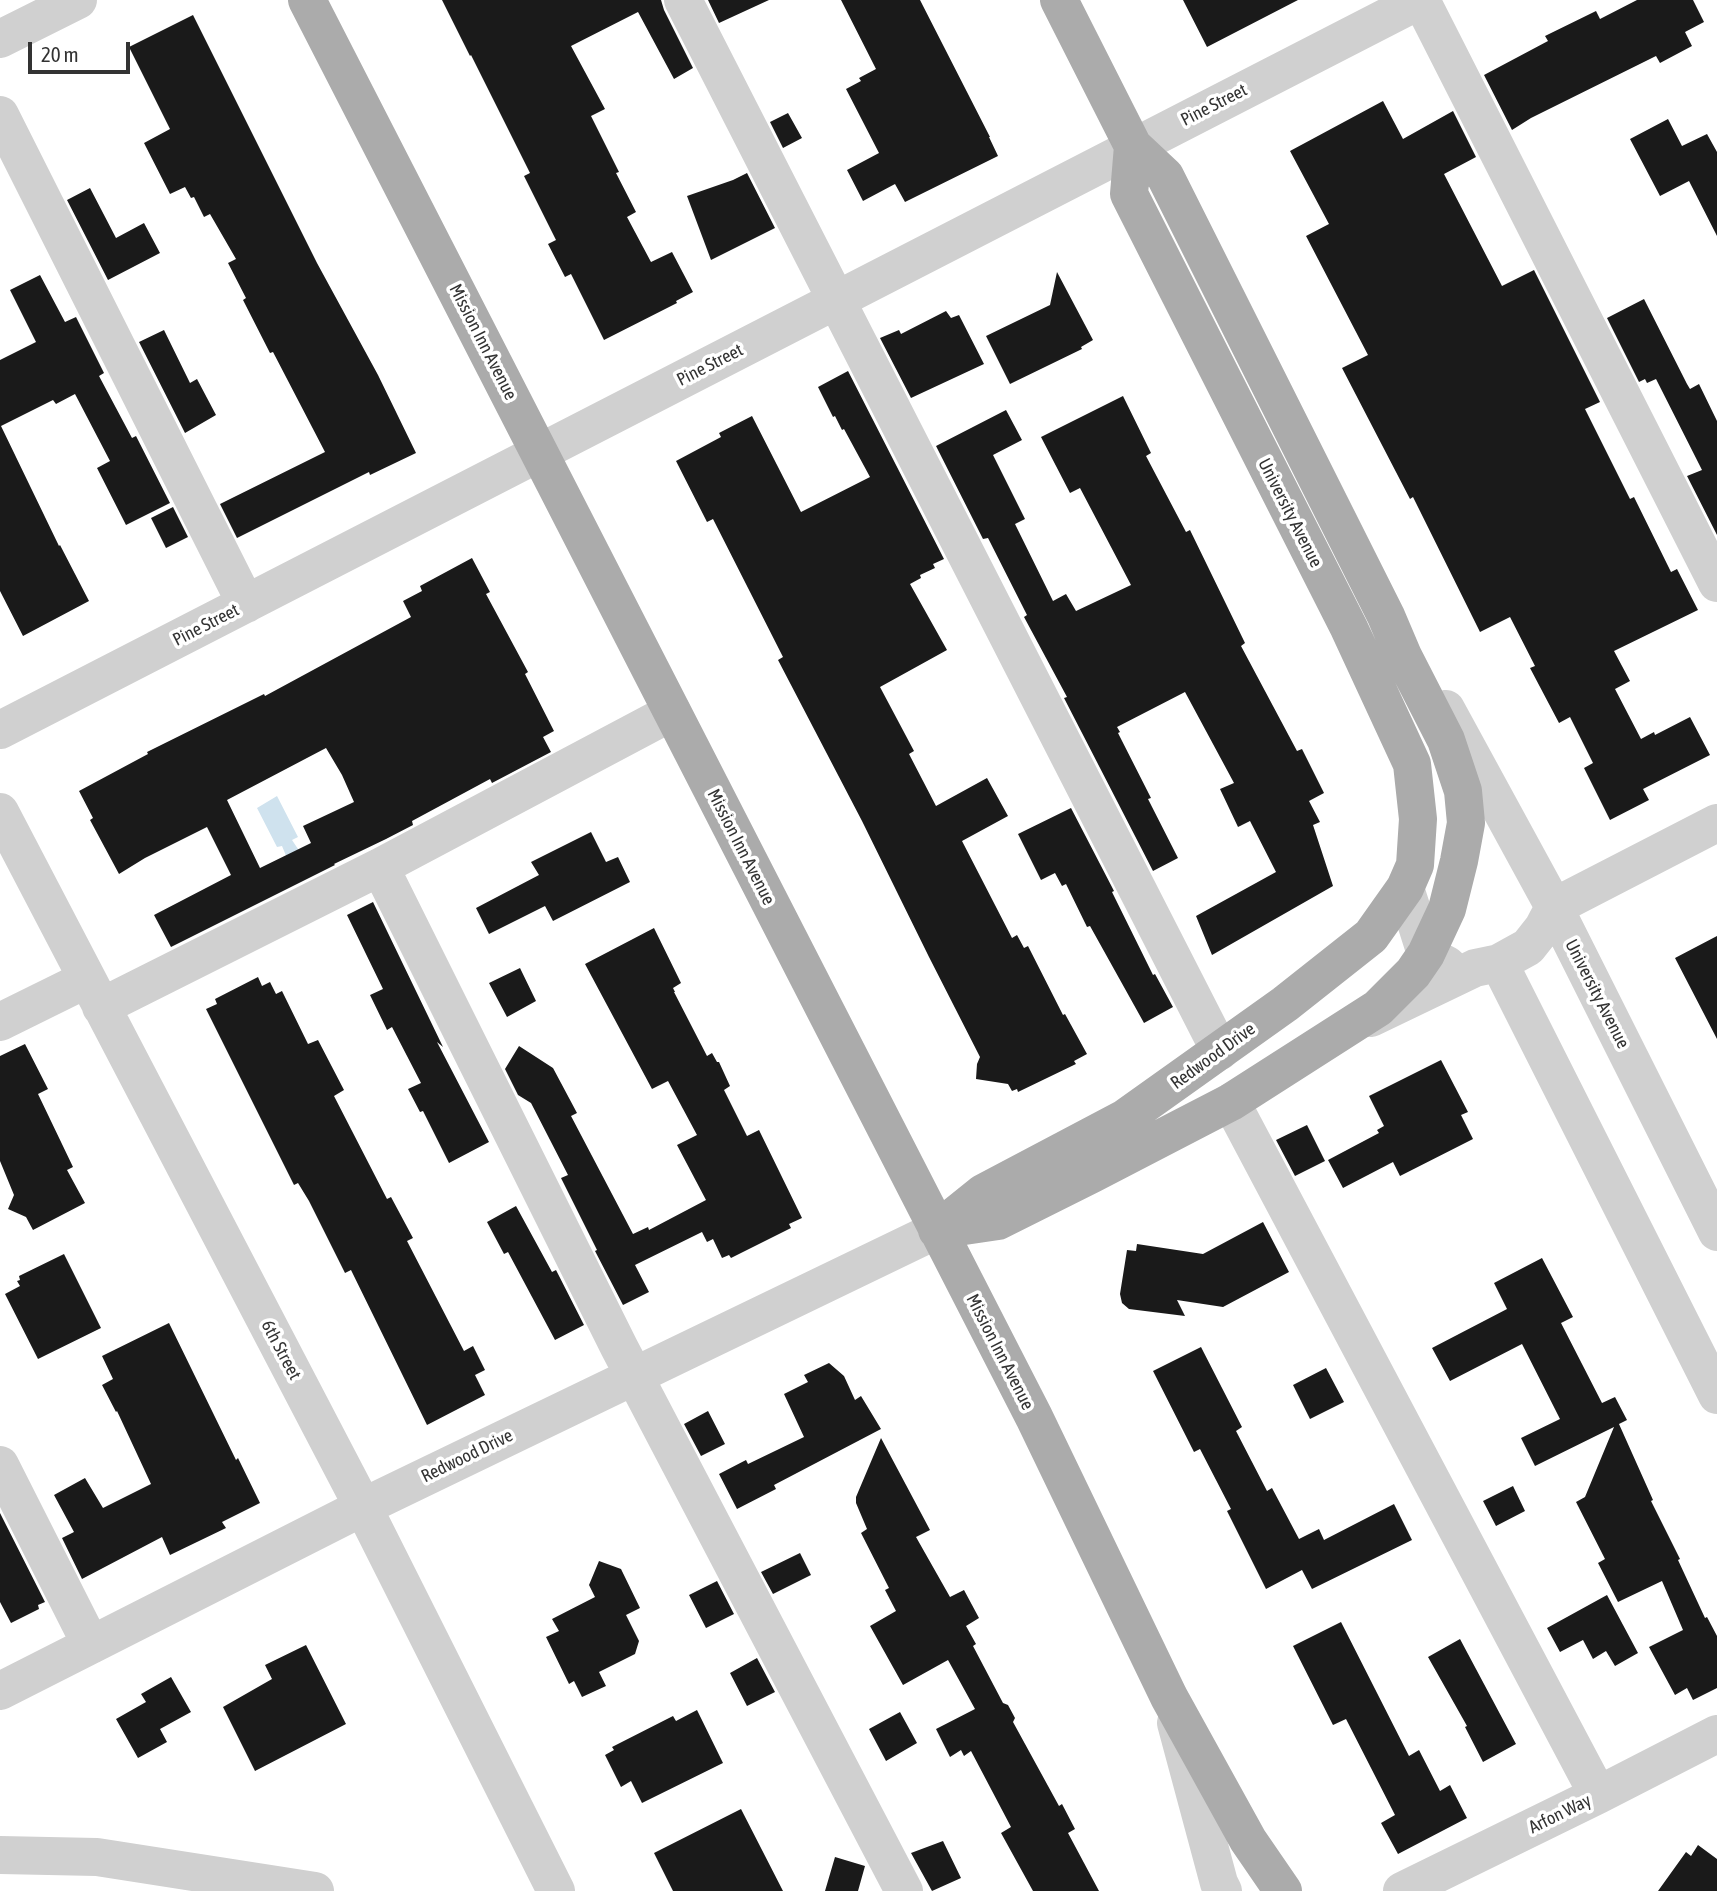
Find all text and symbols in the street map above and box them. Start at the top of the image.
scale bar [32,28,133,72]
text: 20 m [41,42,79,66]
street label: Pine Street [1177,79,1251,131]
street label: Mission Inn Avenue [445,280,521,404]
street label: Pine Street [673,339,747,391]
street label: University Avenue [1253,455,1327,571]
street label: Pine Street [169,599,243,651]
street label: Mission Inn Avenue [703,785,779,909]
street label: University Avenue [1560,936,1634,1052]
street label: Redwood Drive [1167,1018,1259,1094]
street label: Mission Inn Avenue [962,1290,1038,1414]
street label: 6th Street [256,1317,306,1383]
street label: Redwood Drive [418,1425,516,1487]
street label: Arfon Way [1525,1790,1595,1838]

